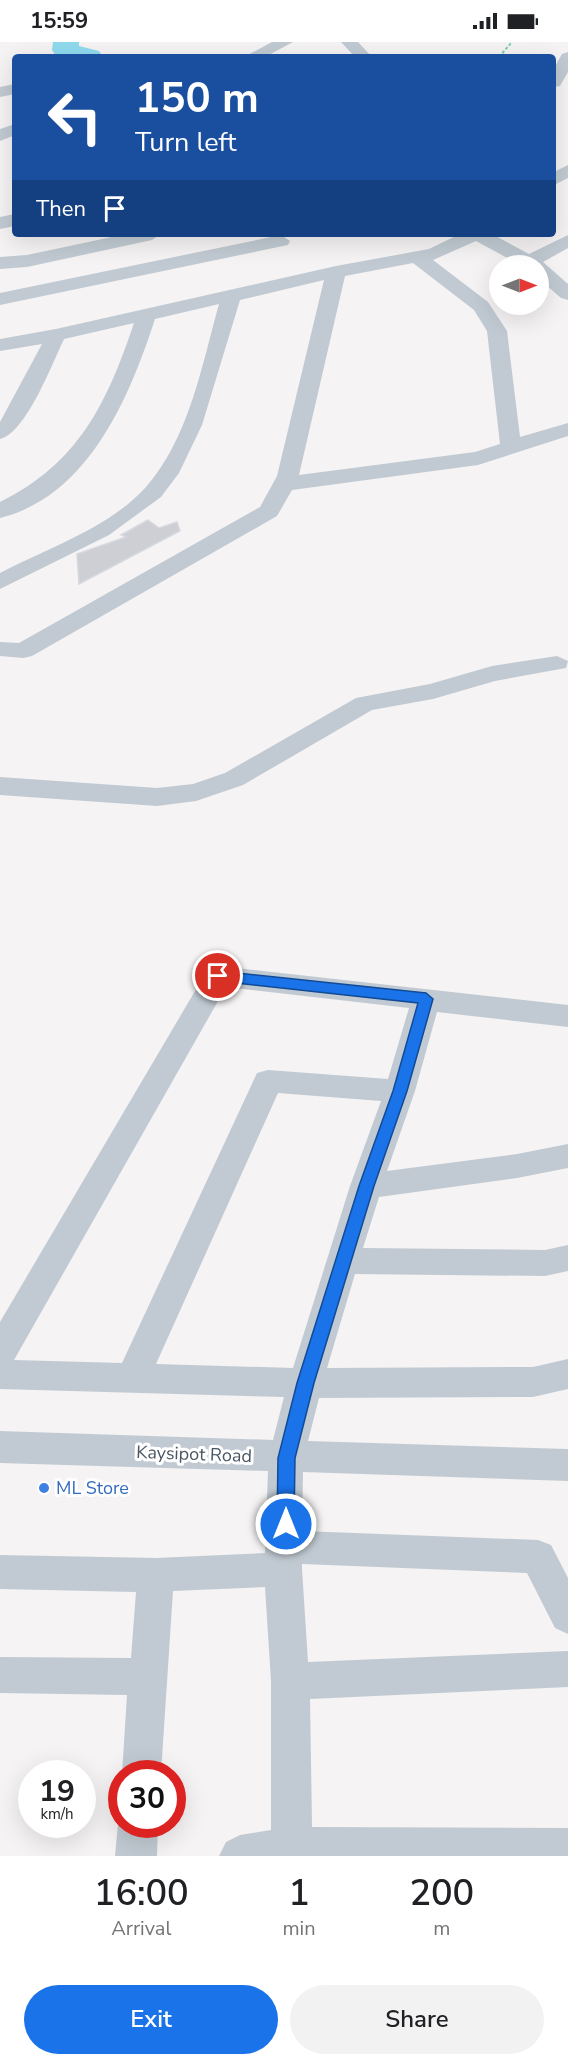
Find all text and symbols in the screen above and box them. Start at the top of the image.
text: 15:59 [30,6,88,36]
text: 150 m [135,70,259,127]
icon: left [36,78,114,156]
text: Turn left [135,124,236,161]
icon: arrive [98,192,131,225]
text: Then [36,194,86,224]
north arrow [489,255,549,315]
map controls [489,255,549,315]
pin [192,950,243,1001]
icon: arrive [201,959,234,992]
street label: Kaysipot Road [136,1440,252,1468]
place label: ML Store [56,1476,129,1500]
marker: ML Store [37,1481,51,1495]
position arrow [254,1492,318,1556]
speed limit sign: 30 [108,1760,186,1838]
text: 19 [39,1771,75,1812]
text: km/h [40,1804,74,1824]
text: 16:00 [94,1869,189,1918]
text: 1 [288,1869,310,1918]
text: 200 [409,1869,474,1918]
text: Arrival [111,1915,171,1942]
text: min [283,1915,316,1942]
text: m [433,1915,450,1942]
button: Exit [24,1985,278,2054]
button: Share [290,1985,544,2054]

